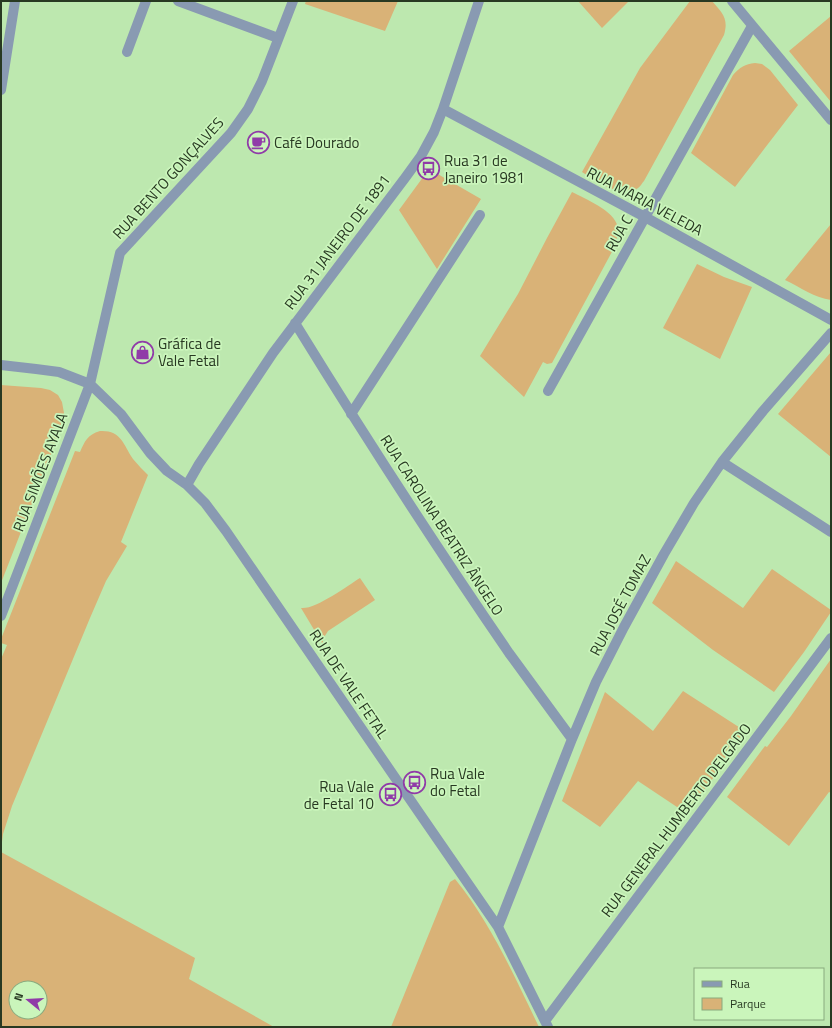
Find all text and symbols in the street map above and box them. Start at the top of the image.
street label: RUA BENTO GONÇALVES [107,112,229,244]
cafe icon: Café Dourado [246,129,272,155]
place label: Café Dourado [274,131,360,154]
place label: Rua 31 de Janeiro 1981 [444,149,525,189]
bus stop icon: Rua 31 de Janeiro 1981 [415,156,441,182]
street label: RUA MARIA VELEDA [583,161,707,241]
street label: RUA 31 JANEIRO DE 1891 [279,170,395,314]
street label: RUA C [599,210,639,256]
place label: Gráfica de Vale Fetal [158,332,221,372]
shop icon: Gráfica de Vale Fetal [129,339,155,365]
street label: RUA SIMÕES AYALA [7,409,73,535]
street label: RUA CAROLINA BEATRIZ ÂNGELO [375,430,509,620]
street label: RUA JOSÉ TOMAZ [584,550,656,660]
street label: RUA DE VALE FETAL [304,625,394,743]
street label: RUA GENERAL HUMBERTO DELGADO [595,718,757,922]
place label: Rua Vale do Fetal [430,762,485,802]
bus stop icon: Rua Vale do Fetal [401,769,427,795]
place label: Rua Vale de Fetal 10 [304,775,374,815]
bus stop icon: Rua Vale de Fetal 10 [377,782,403,808]
legend [694,968,824,1020]
text: Rua [730,974,750,993]
north arrow [8,980,48,1020]
text: N [10,991,27,1003]
text: Parque [730,994,766,1013]

